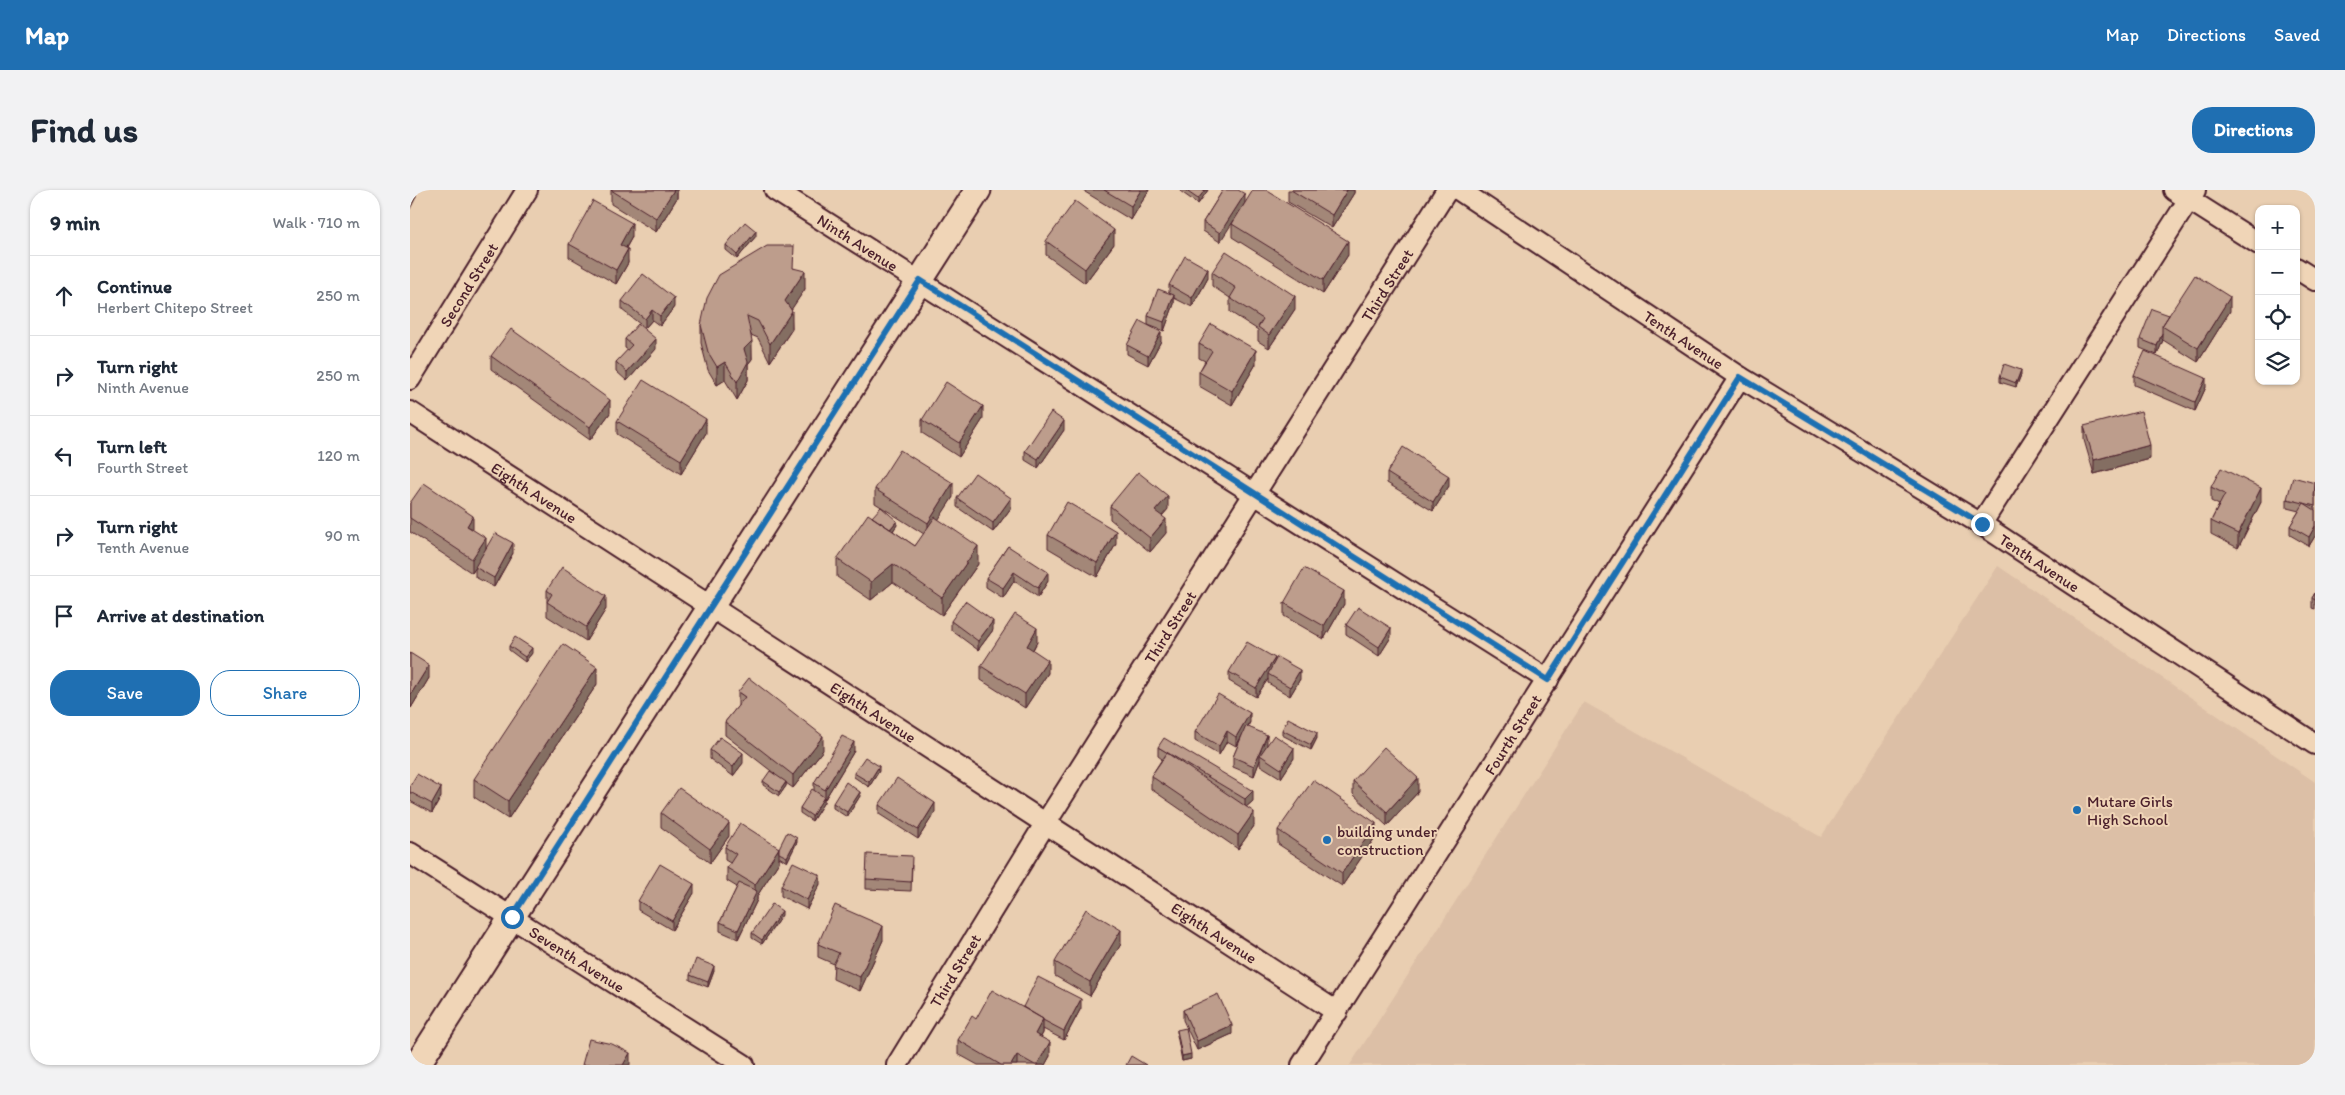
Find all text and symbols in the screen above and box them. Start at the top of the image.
text: Map [25,21,69,50]
text: Map [2106,24,2139,46]
text: Directions [2167,24,2246,46]
text: Saved [2274,24,2320,46]
button: Directions [2192,107,2315,153]
text: Find us [30,109,138,151]
map controls [2255,205,2300,385]
button: + [2255,205,2300,250]
text: 9 min [50,210,100,235]
street label: Ninth Avenue [813,210,902,276]
text: Walk · 710 m [273,213,360,232]
street label: Second Street [436,239,502,330]
street label: Third Street [1357,245,1417,325]
button: − [2255,250,2300,295]
text: Continue [97,275,172,298]
icon: ahead [50,282,78,310]
text: 250 m [316,286,360,305]
button: locate [2255,295,2300,340]
text: Herbert Chitepo Street [97,298,253,317]
street label: Tenth Avenue [1640,307,1727,374]
button: layers [2255,340,2300,385]
text: Turn right [97,355,178,378]
icon: right [50,362,78,390]
text: 250 m [316,366,360,385]
text: Ninth Avenue [97,378,189,397]
text: Turn left [97,435,167,458]
icon: left [50,442,78,470]
text: 120 m [317,446,360,465]
text: Fourth Street [97,458,188,477]
street label: Eighth Avenue [487,458,581,528]
route end [1971,513,1994,536]
text: Turn right [97,515,178,538]
icon: right [50,522,78,550]
text: 90 m [325,526,360,545]
street label: Tenth Avenue [1996,530,2083,596]
text: Tenth Avenue [97,538,189,557]
street label: Third Street [1140,587,1200,667]
icon: arrive [50,602,78,630]
text: Arrive at destination [97,604,264,627]
button: Save [50,670,200,716]
button: Share [210,670,360,716]
street label: Eighth Avenue [827,678,920,747]
street label: Fourth Street [1480,691,1546,778]
place label: Mutare Girls High School [2087,792,2173,829]
marker: Mutare Girls High School [2071,804,2083,816]
place label: building under construction [1337,822,1437,859]
marker: building under construction [1321,834,1333,846]
street label: Eighth Avenue [1167,898,1261,968]
route start [501,906,524,929]
street label: Seventh Avenue [526,922,628,997]
street label: Third Street [926,931,985,1011]

